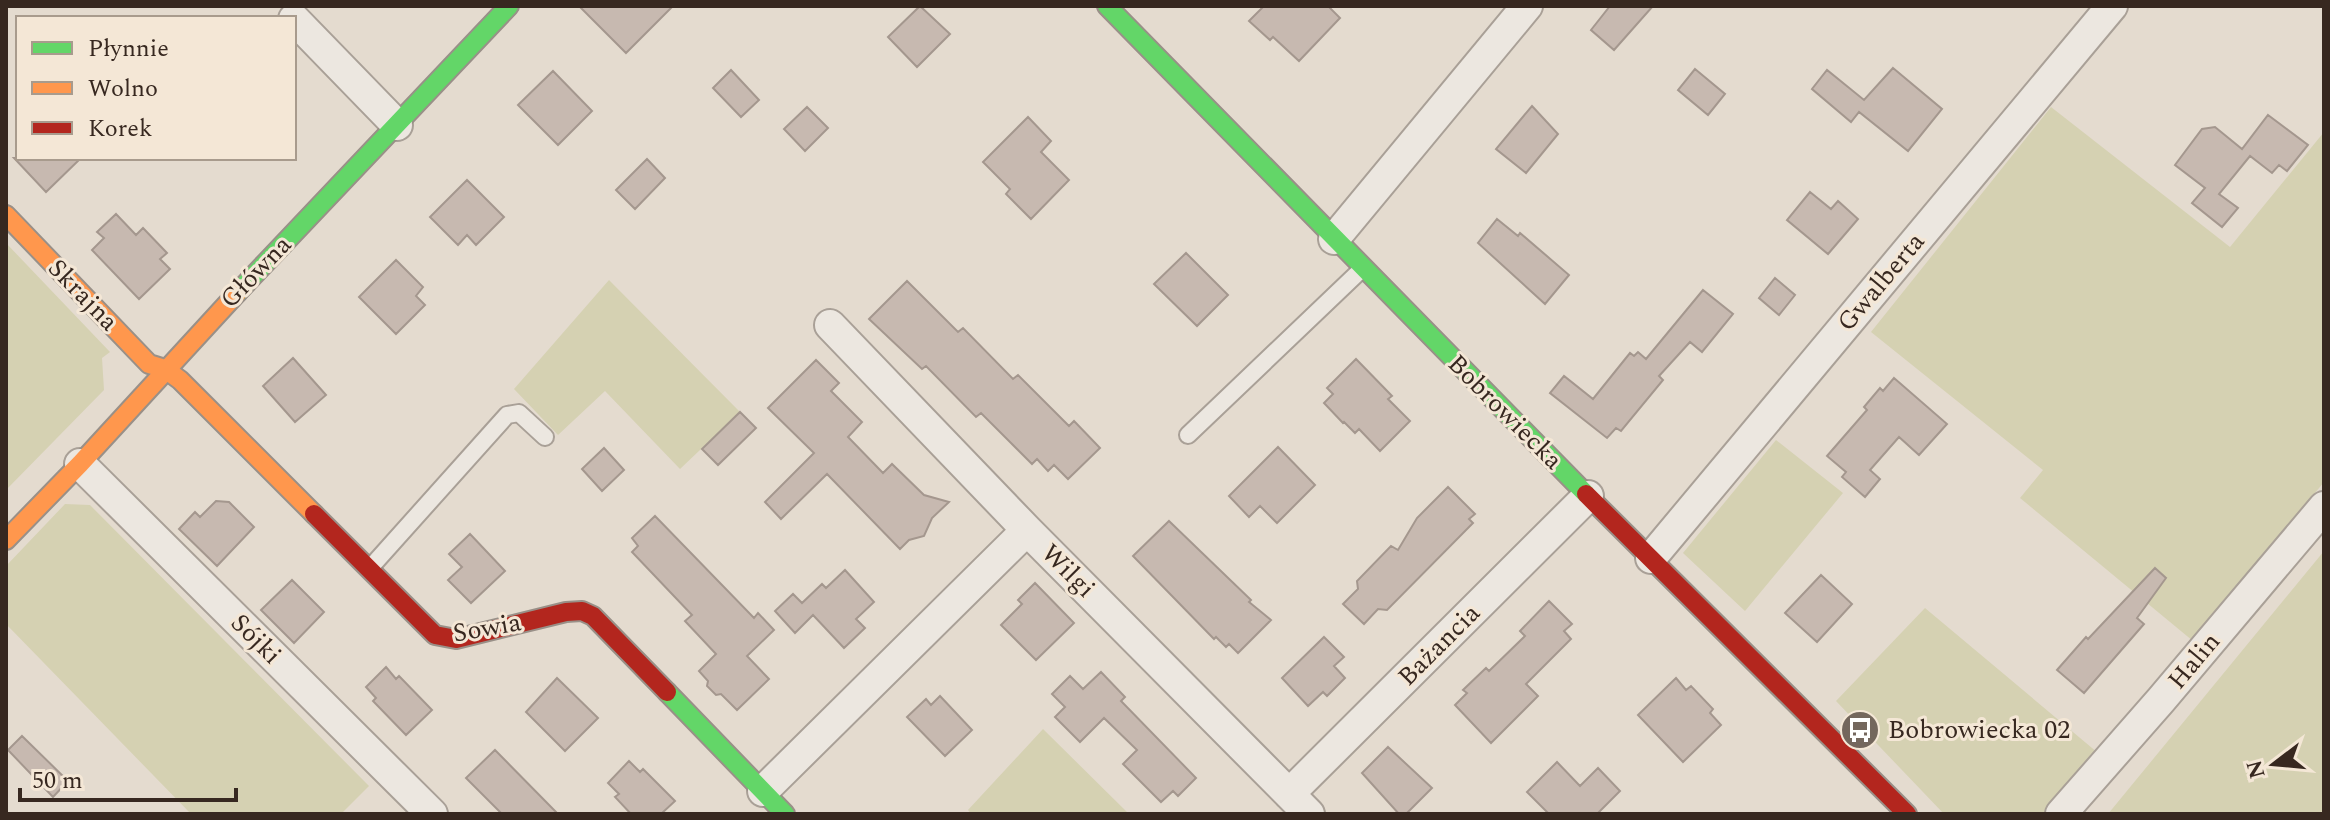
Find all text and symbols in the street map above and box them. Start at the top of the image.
legend [16,16,296,160]
text: Płynnie [88,31,169,67]
text: Wolno [88,71,158,107]
text: Korek [88,111,152,147]
street label: Gwalberta [1827,223,1935,341]
street label: Główna [211,226,301,318]
street label: Skrajna [38,250,128,341]
street label: Bobrowiecka [1438,345,1572,479]
street label: Wilgi [1031,534,1105,608]
street label: Bażancia [1388,594,1490,696]
street label: Sowia [450,602,525,654]
street label: Sójki [221,604,291,674]
street label: Halin [2158,623,2230,699]
bus stop icon: Bobrowiecka 02 [1839,709,1881,751]
place label: Bobrowiecka 02 [1888,710,2070,750]
north arrow [2234,724,2314,804]
scale bar [20,752,236,802]
text: N [2238,756,2275,782]
text: 50 m [32,763,83,799]

